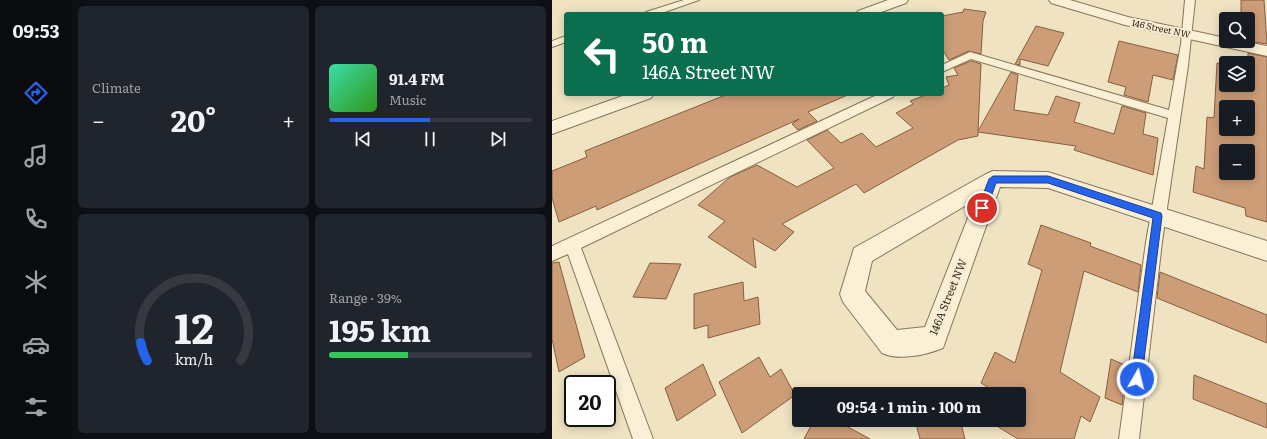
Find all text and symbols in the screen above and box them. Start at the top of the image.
map controls [1219,12,1255,180]
button: search [1219,12,1255,48]
street label: 146 Street NW [1131,15,1192,41]
text: 09:53 [12,17,60,44]
text: 50 m [642,20,708,62]
icon: left [576,28,628,80]
button: layers [1219,56,1255,92]
text: 146A Street NW [642,58,775,85]
text: 91.4 FM [389,67,445,90]
text: Climate [92,78,141,97]
icon: directions [22,79,50,107]
text: Music [389,90,426,109]
text: 20° [171,97,216,141]
button: + [1219,100,1255,136]
text: − [92,103,105,136]
text: + [282,103,295,136]
icon: previous [352,128,374,150]
icon: pause [419,128,441,150]
icon: next [487,128,509,150]
icon: music [22,142,50,170]
button: − [1219,144,1255,180]
pin [965,191,999,225]
icon: arrive [971,197,993,219]
icon: phone [22,205,50,233]
street label: 146A Street NW [924,256,970,337]
icon: climate [22,268,50,296]
text: Range · 39% [329,288,402,307]
text: 12 [174,295,213,357]
text: 195 km [329,307,431,351]
icon: car [22,331,50,359]
text: km/h [174,348,213,369]
position arrow [1116,358,1158,400]
speed limit sign: 20 [564,375,616,427]
icon: filters [22,393,50,421]
text: 09:54 · 1 min · 100 m [837,395,981,418]

